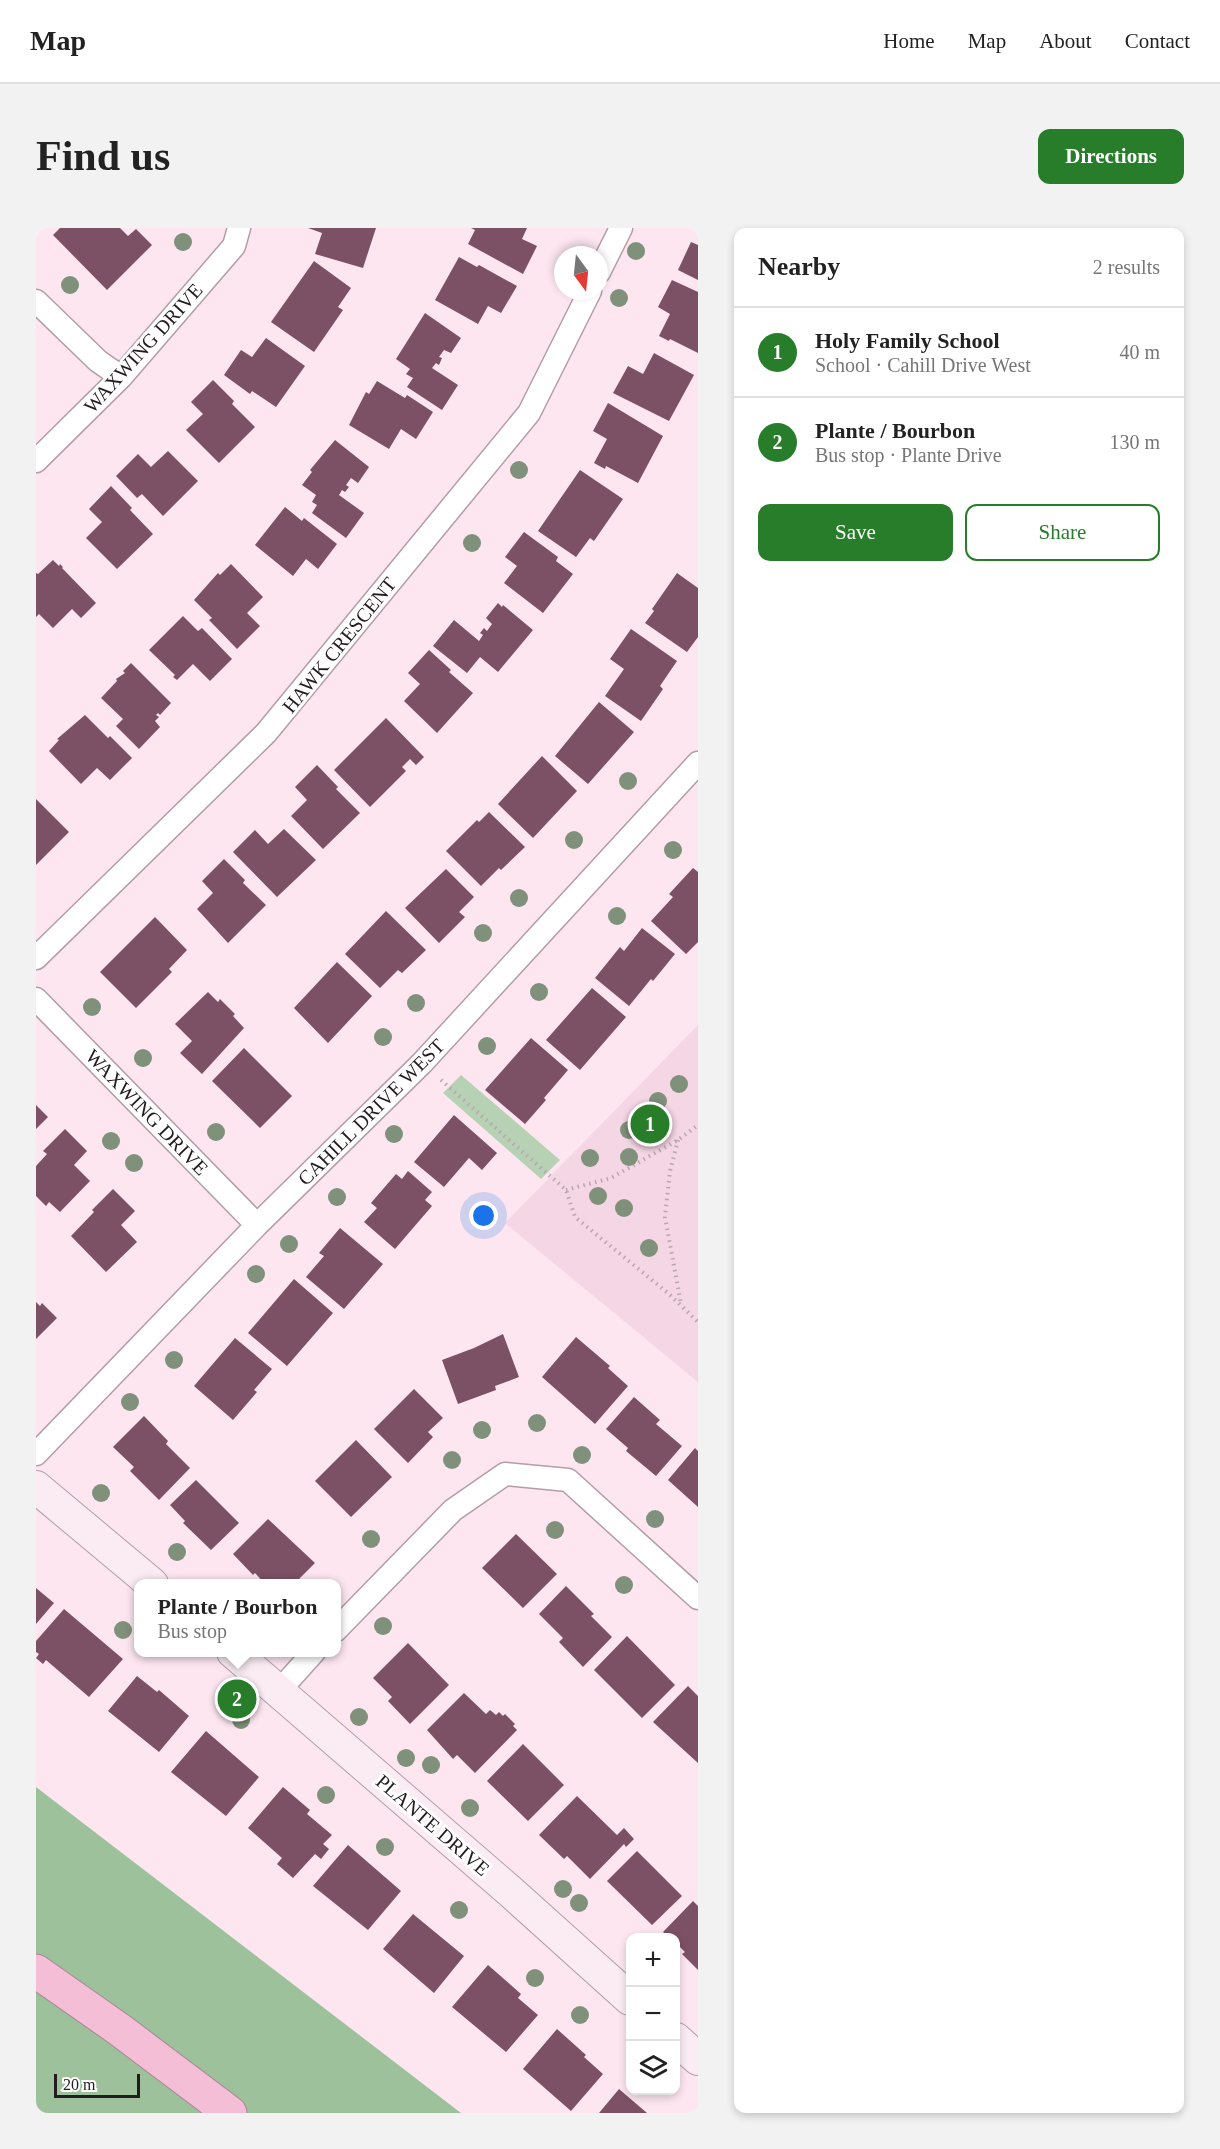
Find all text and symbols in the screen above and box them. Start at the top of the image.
text: Map [30,25,86,56]
text: Home [883,29,935,53]
text: Map [968,29,1006,53]
text: About [1039,29,1092,53]
text: Contact [1125,29,1190,53]
button: Directions [1038,129,1184,184]
text: Find us [36,133,170,179]
north arrow [554,246,608,300]
text: Nearby [758,252,840,281]
text: 2 results [1093,256,1160,278]
street label: WAXWING DRIVE [79,279,207,417]
text: Holy Family School [815,328,1000,353]
text: 1 [773,341,783,363]
text: 40 m [1119,341,1160,363]
text: School · Cahill Drive West [815,354,1031,376]
text: Plante / Bourbon [815,418,975,443]
text: 2 [773,431,783,453]
text: 130 m [1109,431,1160,453]
text: Bus stop · Plante Drive [815,444,1002,466]
button: Save [758,504,953,561]
button: Share [965,504,1160,561]
street label: HAWK CRESCENT [278,573,400,717]
street label: CAHILL DRIVE WEST [293,1034,449,1190]
street label: WAXWING DRIVE [81,1045,213,1179]
pin: 1 [630,1102,670,1146]
your location [469,1201,498,1230]
popup [134,1579,341,1657]
text: Plante / Bourbon [157,1594,318,1619]
text: Bus stop [157,1620,227,1642]
pin: 2 [218,1676,256,1722]
street label: PLANTE DRIVE [372,1770,494,1880]
map controls [626,1933,680,2095]
button: + [626,1933,680,1987]
button: − [626,1987,680,2041]
button: layers [626,2041,680,2095]
scale bar [54,2071,140,2098]
text: 20 m [63,2076,95,2093]

